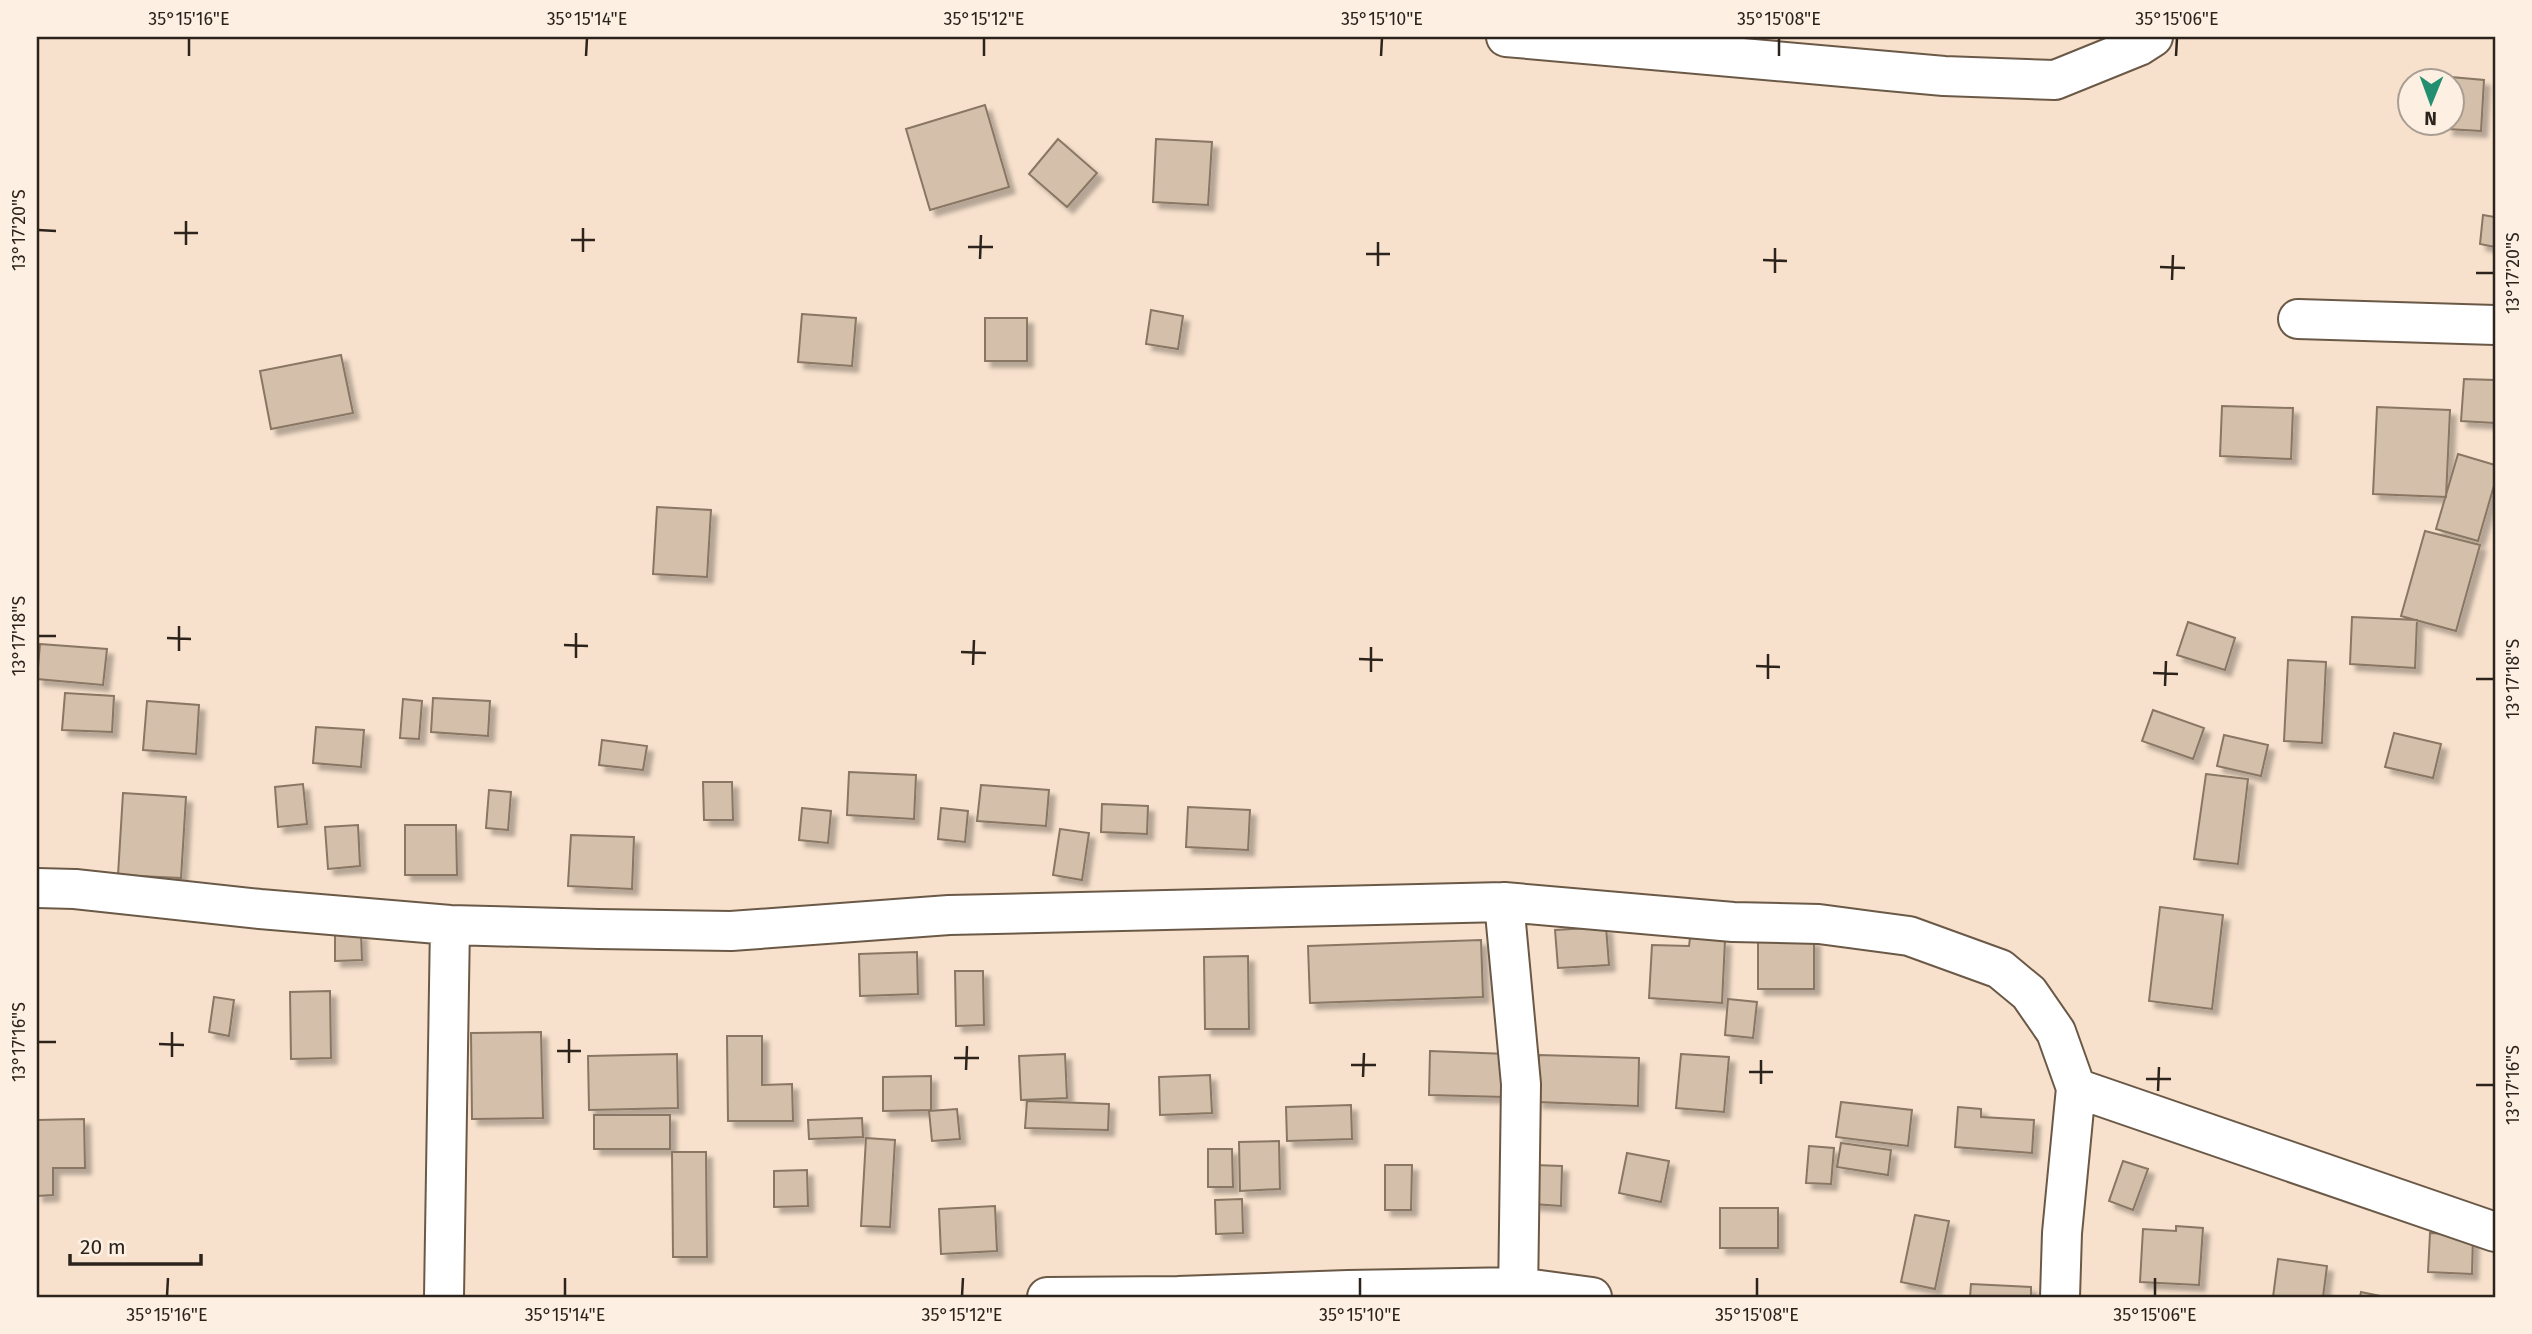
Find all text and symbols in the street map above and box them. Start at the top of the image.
text: 35°15'16"E [148,8,230,30]
text: 35°15'14"E [547,8,627,30]
text: 35°15'12"E [944,8,1024,30]
text: 35°15'10"E [1341,8,1423,30]
text: 35°15'08"E [1737,8,1821,30]
text: 35°15'06"E [2135,8,2219,30]
north arrow [2396,66,2466,136]
text: N [2424,107,2437,130]
text: 13°17'20"S [8,189,30,271]
text: 13°17'20"S [2502,232,2524,314]
text: 13°17'18"S [8,596,30,676]
text: 13°17'18"S [2502,639,2524,719]
text: 13°17'16"S [8,1002,30,1082]
text: 13°17'16"S [2502,1045,2524,1125]
scale bar [70,1222,201,1266]
text: 20 m [80,1234,126,1260]
text: 35°15'16"E [126,1304,208,1326]
text: 35°15'14"E [525,1304,605,1326]
text: 35°15'12"E [922,1304,1002,1326]
text: 35°15'10"E [1319,1304,1401,1326]
text: 35°15'08"E [1715,1304,1799,1326]
text: 35°15'06"E [2113,1304,2197,1326]

